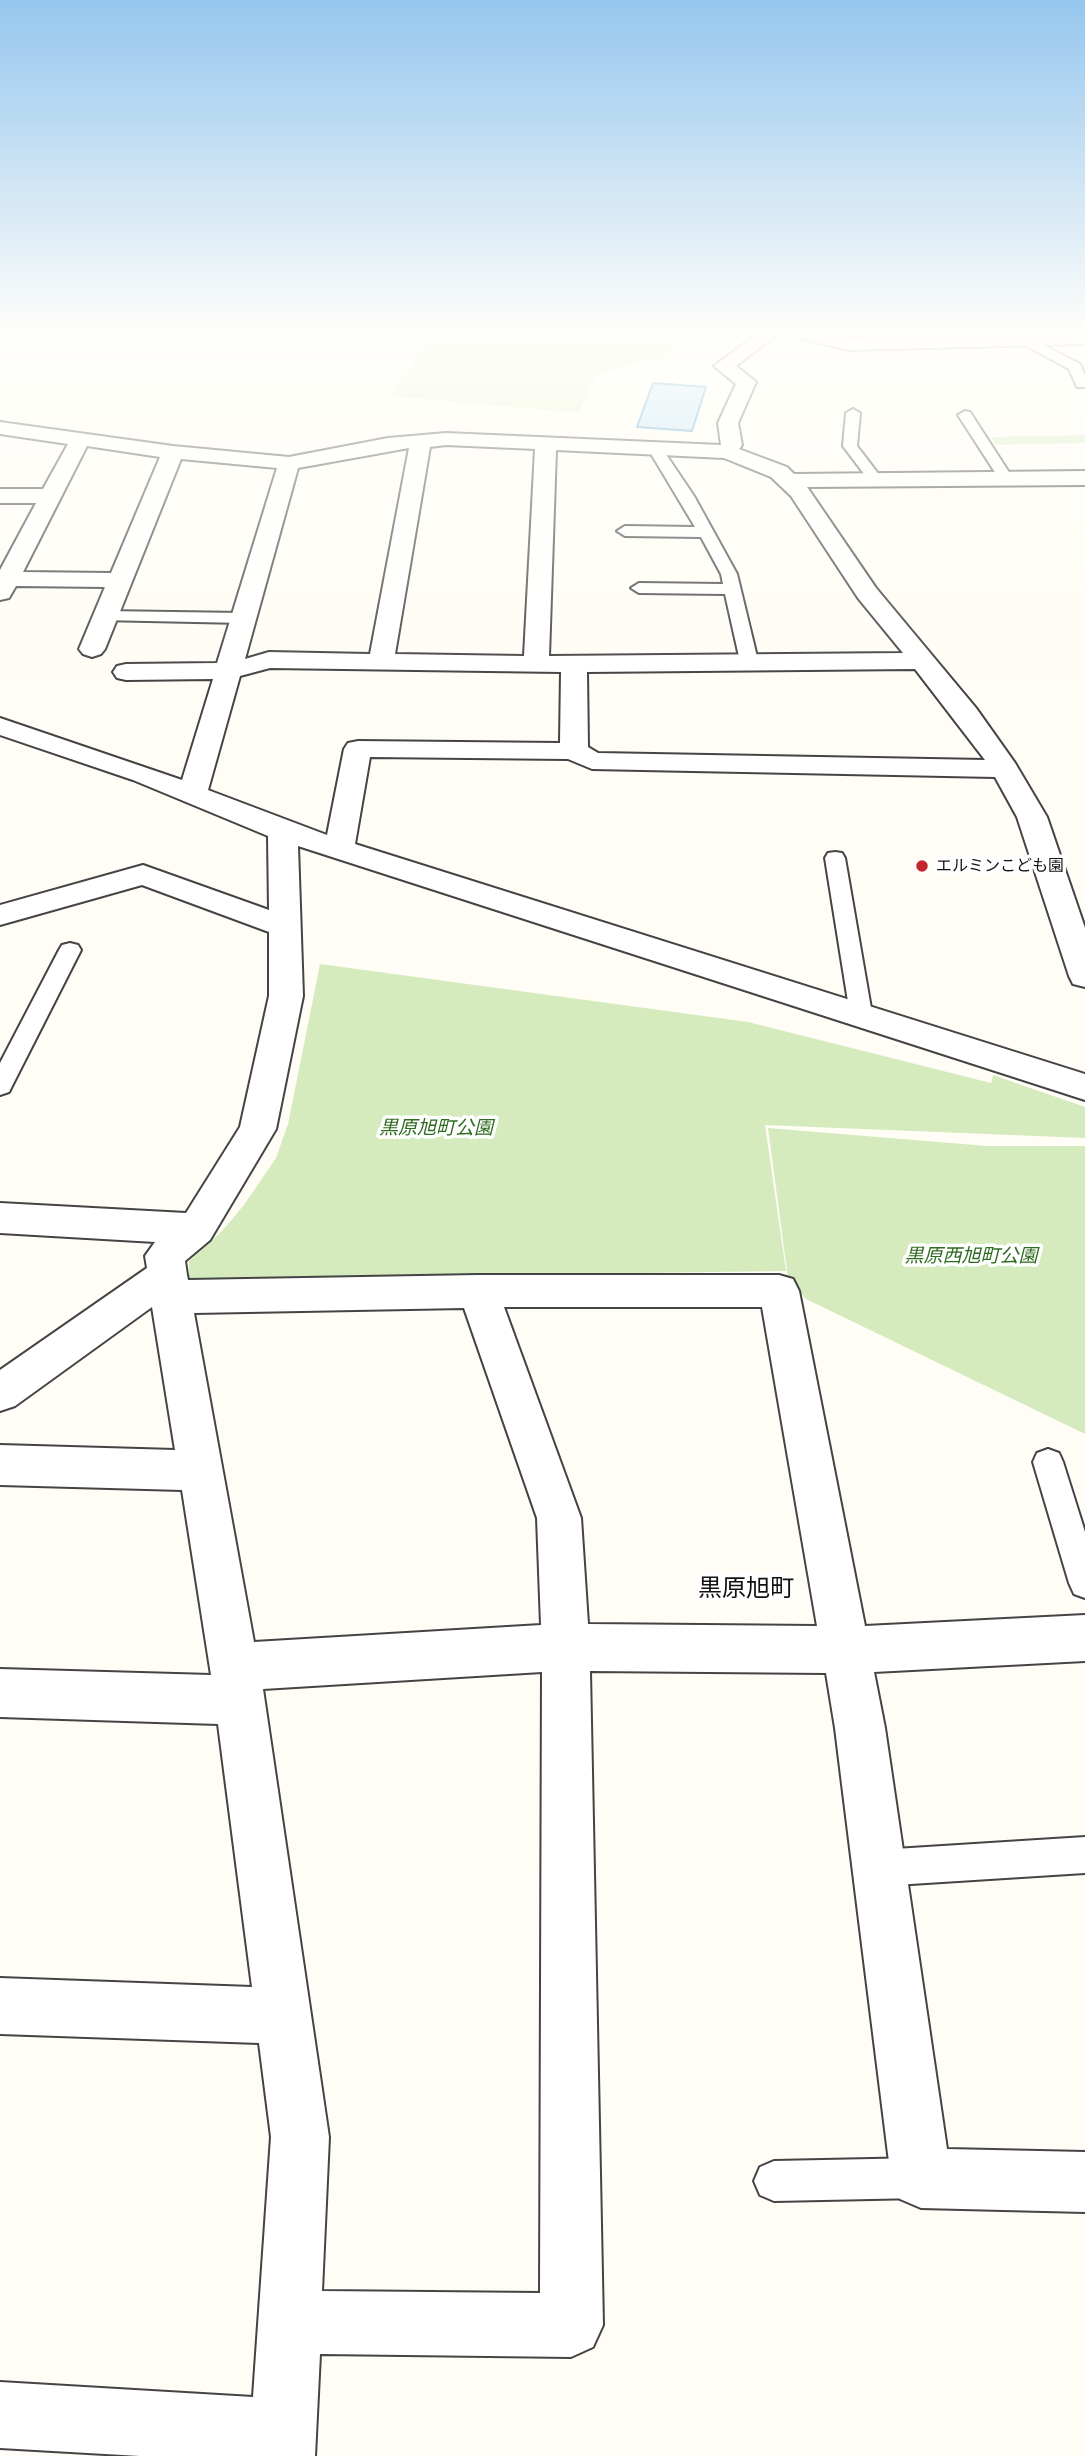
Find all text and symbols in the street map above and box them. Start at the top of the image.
place label: エルミンこども園 [936,856,1064,876]
marker: エルミンこども園 [914,858,930,874]
park label: 黒原旭町公園 [379,1117,493,1139]
park label: 黒原西旭町公園 [905,1245,1037,1267]
district label: 黒原旭町 [698,1575,794,1603]

